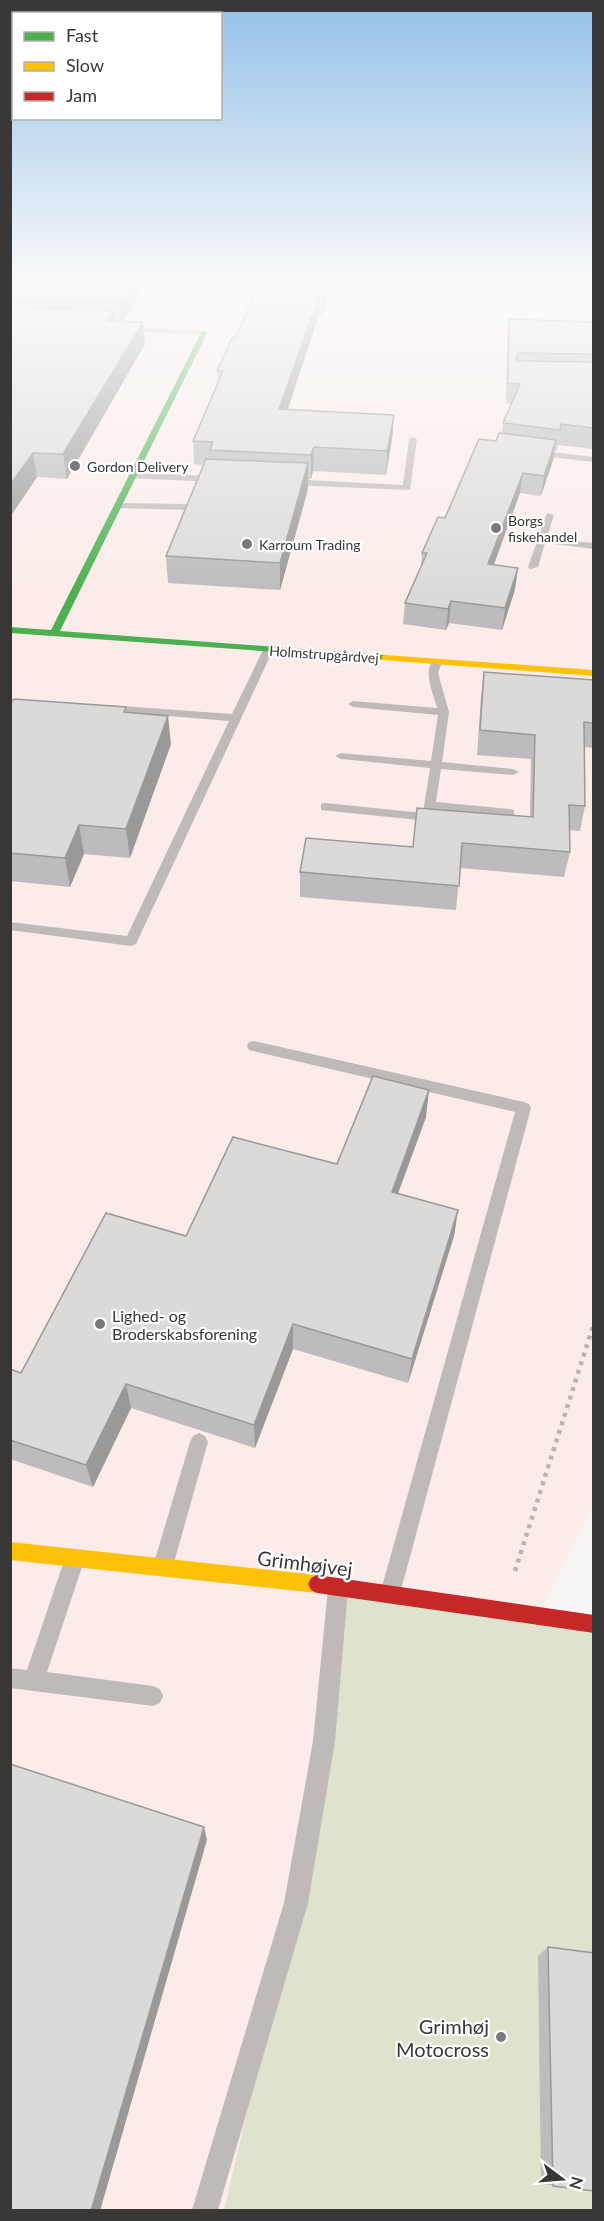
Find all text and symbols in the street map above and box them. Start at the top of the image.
legend [12,12,222,120]
text: Fast [66,24,99,46]
text: Slow [66,54,104,76]
text: Jam [66,84,97,106]
place label: Gordon Delivery [87,458,189,475]
marker: Gordon Delivery [68,459,82,473]
place label: Borgs fiskehandel [508,512,577,545]
marker: Borgs fiskehandel [489,521,503,535]
place label: Karroum Trading [259,536,360,553]
marker: Karroum Trading [240,537,254,551]
street label: Holmstrupgårdvej [269,642,379,666]
place label: Lighed- og Broderskabsforening [112,1306,257,1343]
marker: Lighed- og Broderskabsforening [93,1317,107,1331]
street label: Grimhøjvej [256,1545,354,1581]
place label: Grimhøj Motocross [396,2014,489,2061]
marker: Grimhøj Motocross [494,2030,508,2044]
north arrow [532,2149,592,2209]
text: N [566,2175,588,2192]

